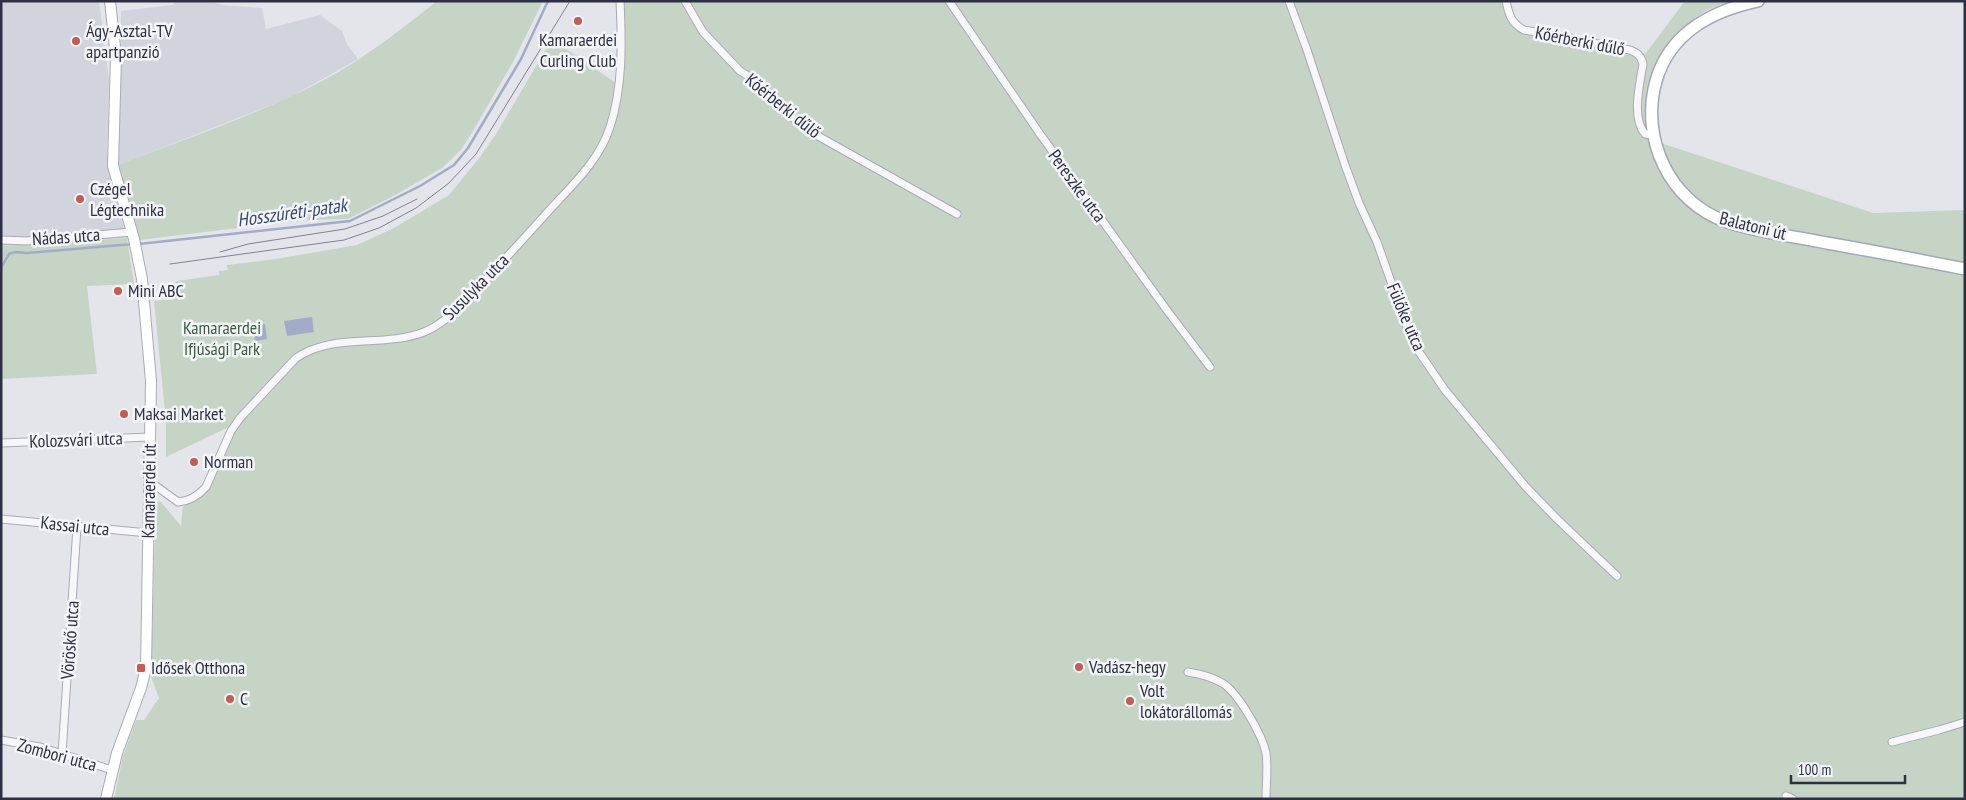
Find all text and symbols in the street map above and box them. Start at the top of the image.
marker: Kamaraerdei Curling Club [572,15,584,27]
place label: Ágy-Asztal-TV apartpanzió [86,19,173,63]
street label: Kőérberki dűlő [1533,21,1627,61]
place label: Kamaraerdei Curling Club [539,28,617,72]
marker: Ágy-Asztal-TV apartpanzió [70,35,82,47]
street label: Kőérberki dűlő [741,68,826,143]
street label: Pereszke utca [1043,145,1111,227]
place label: Czégel Légtechnika [90,177,164,221]
water label: Hosszúréti-patak [236,192,351,232]
marker: Czégel Légtechnika [74,193,86,205]
street label: Balatoni út [1717,206,1789,245]
street label: Nádas utca [31,223,101,250]
street label: Susulyka utca [438,249,514,325]
place label: Mini ABC [128,279,184,302]
street label: Fülőke utca [1382,279,1431,354]
marker: Mini ABC [112,285,124,297]
park label: Kamaraerdei Ifjúsági Park [183,316,261,360]
place label: Maksai Market [134,402,223,425]
marker: Maksai Market [118,408,130,420]
street label: Kolozsvári utca [29,426,123,453]
street label: Kamaraerdei út [136,443,161,539]
place label: Norman [204,450,253,473]
marker: Norman [188,456,200,468]
street label: Kassai utca [40,510,111,541]
street label: Vöröskő utca [55,600,84,681]
place label: Vadász-hegy [1088,655,1166,678]
place label: Idősek Otthona [151,656,245,679]
marker: Vadász-hegy [1073,661,1085,673]
marker: Idősek Otthona [135,662,147,674]
place label: Volt lokátorállomás [1139,679,1232,723]
place label: C [240,687,248,710]
marker: C [224,693,236,705]
marker: Volt lokátorállomás [1124,695,1136,707]
street label: Zombori utca [15,733,99,776]
scale bar [1791,752,1905,784]
text: 100 m [1798,760,1831,779]

